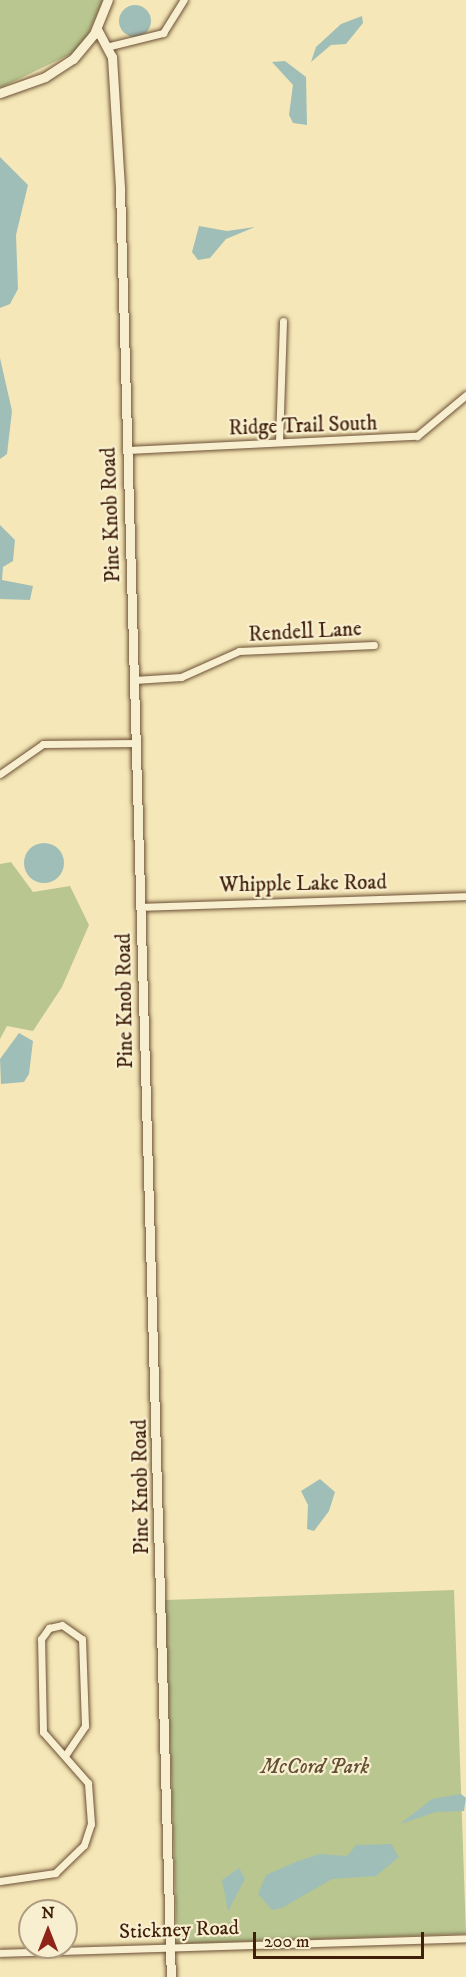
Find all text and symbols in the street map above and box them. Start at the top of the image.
street label: Ridge Trail South [228,411,378,441]
street label: Pine Knob Road [96,447,126,583]
street label: Rendell Lane [248,616,362,648]
street label: Whipple Lake Road [219,870,387,898]
street label: Pine Knob Road [111,933,139,1069]
street label: Pine Knob Road [127,1419,155,1555]
park label: McCord Park [261,1754,369,1780]
north arrow [18,1899,78,1959]
text: N [41,1903,55,1923]
street label: Stickney Road [119,1915,239,1945]
scale bar [256,1920,427,1958]
text: 200 m [264,1931,310,1953]

